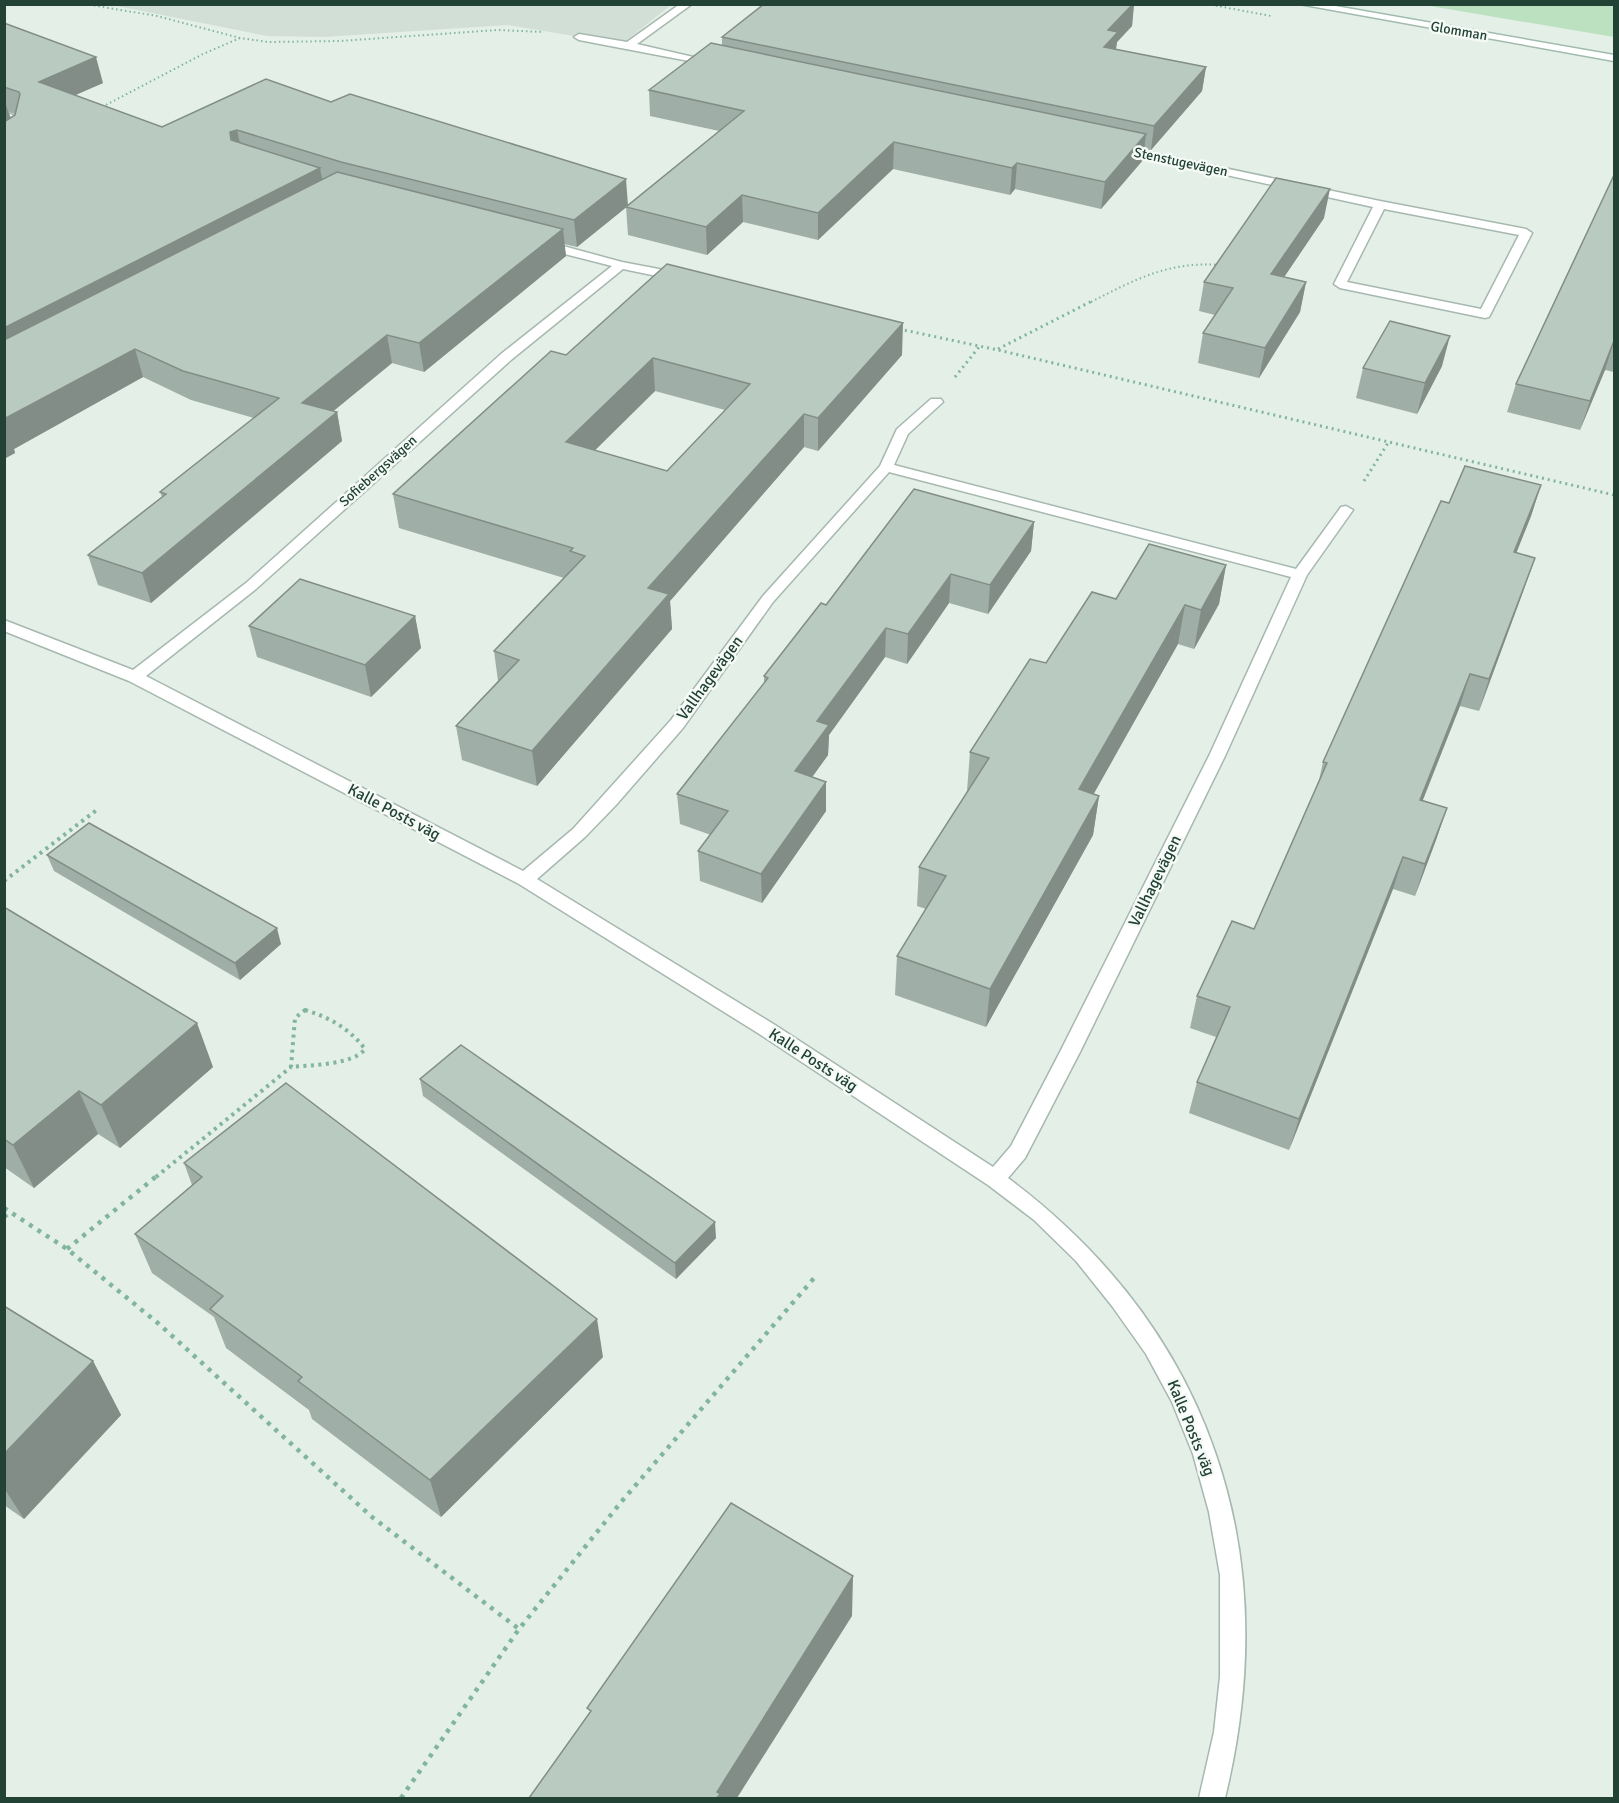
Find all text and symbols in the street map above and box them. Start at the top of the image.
street label: Glomman [1429,18,1489,44]
street label: Stenstugevägen [1133,144,1229,180]
street label: Sofiebergsvägen [336,432,420,510]
street label: Vallhagevägen [673,632,747,724]
street label: Kalle Posts väg [344,779,444,845]
street label: Vallhagevägen [1124,832,1186,930]
street label: Kalle Posts väg [765,1024,861,1096]
street label: Kalle Posts väg [1163,1377,1219,1479]

